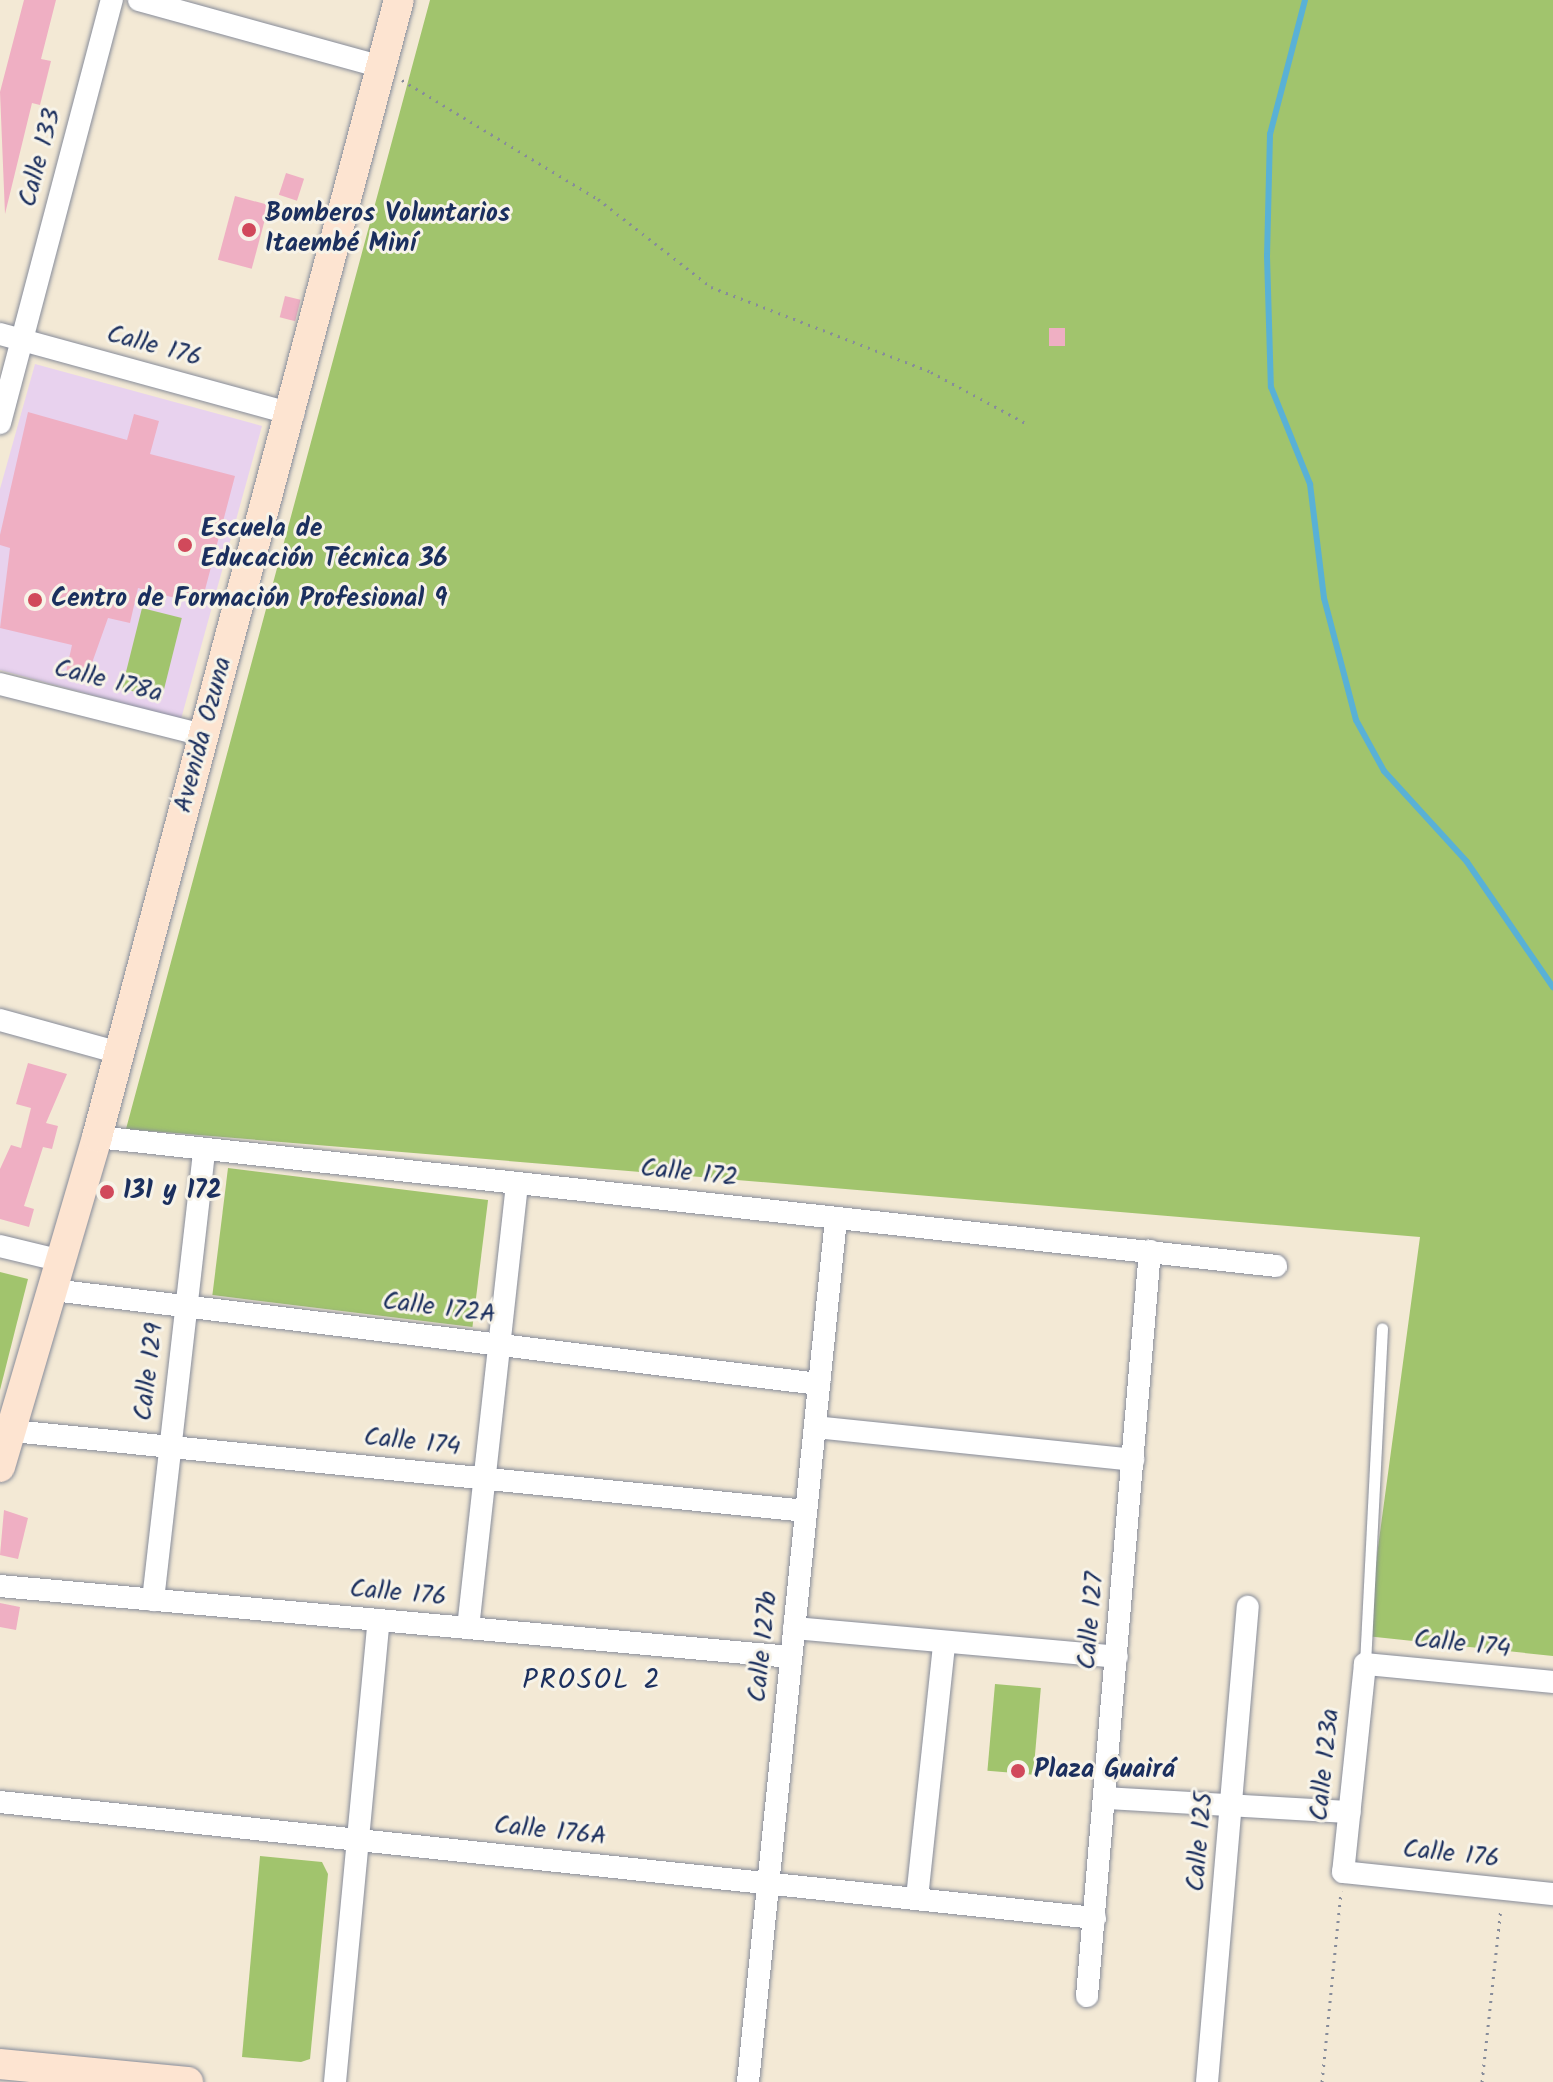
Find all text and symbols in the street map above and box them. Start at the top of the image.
street label: Calle 133 [13,105,69,211]
place label: Bomberos Voluntarios Itaembé Miní [265,199,510,260]
marker: Bomberos Voluntarios Itaembé Miní [240,221,258,239]
street label: Calle 176 [103,319,205,375]
place label: Escuela de Educación Técnica 36 [201,514,448,576]
marker: Escuela de Educación Técnica 36 [176,536,194,554]
place label: Centro de Formación Profesional 9 [51,584,447,616]
marker: Centro de Formación Profesional 9 [26,591,44,609]
street label: Calle 178a [51,653,165,711]
street label: Avenida Ozuna [168,654,240,816]
street label: Calle 172 [639,1153,739,1195]
place label: 131 y 172 [123,1176,222,1208]
marker: 131 y 172 [98,1183,116,1201]
street label: Calle 172A [381,1287,497,1331]
street label: Calle 129 [129,1321,171,1423]
street label: Calle 174 [362,1422,462,1464]
street label: Calle 127 [1072,1571,1112,1671]
street label: Calle 176 [348,1574,448,1614]
street label: Calle 127b [743,1590,785,1704]
street label: Calle 174 [1412,1624,1512,1666]
district label: PROSOL 2 [522,1664,662,1698]
street label: Calle 123a [1305,1707,1347,1823]
place label: Plaza Guairá [1034,1755,1175,1787]
marker: Plaza Guairá [1009,1762,1027,1780]
street label: Calle 125 [1181,1791,1221,1893]
street label: Calle 176A [492,1811,608,1853]
street label: Calle 176 [1401,1834,1501,1876]

